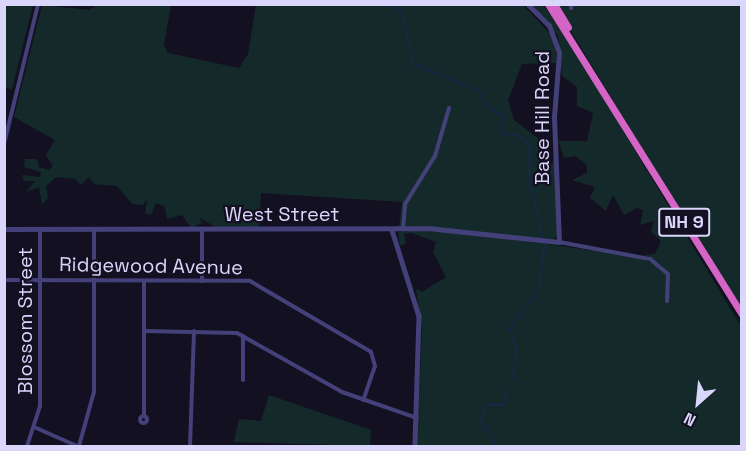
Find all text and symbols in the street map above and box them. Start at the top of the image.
street label: Base Hill Road [530,51,554,185]
street label: West Street [225,202,339,226]
road number: NH 9 [657,207,711,237]
street label: Blossom Street [13,247,37,395]
street label: Ridgewood Avenue [59,252,243,280]
north arrow [668,373,728,433]
text: N [680,408,699,431]

